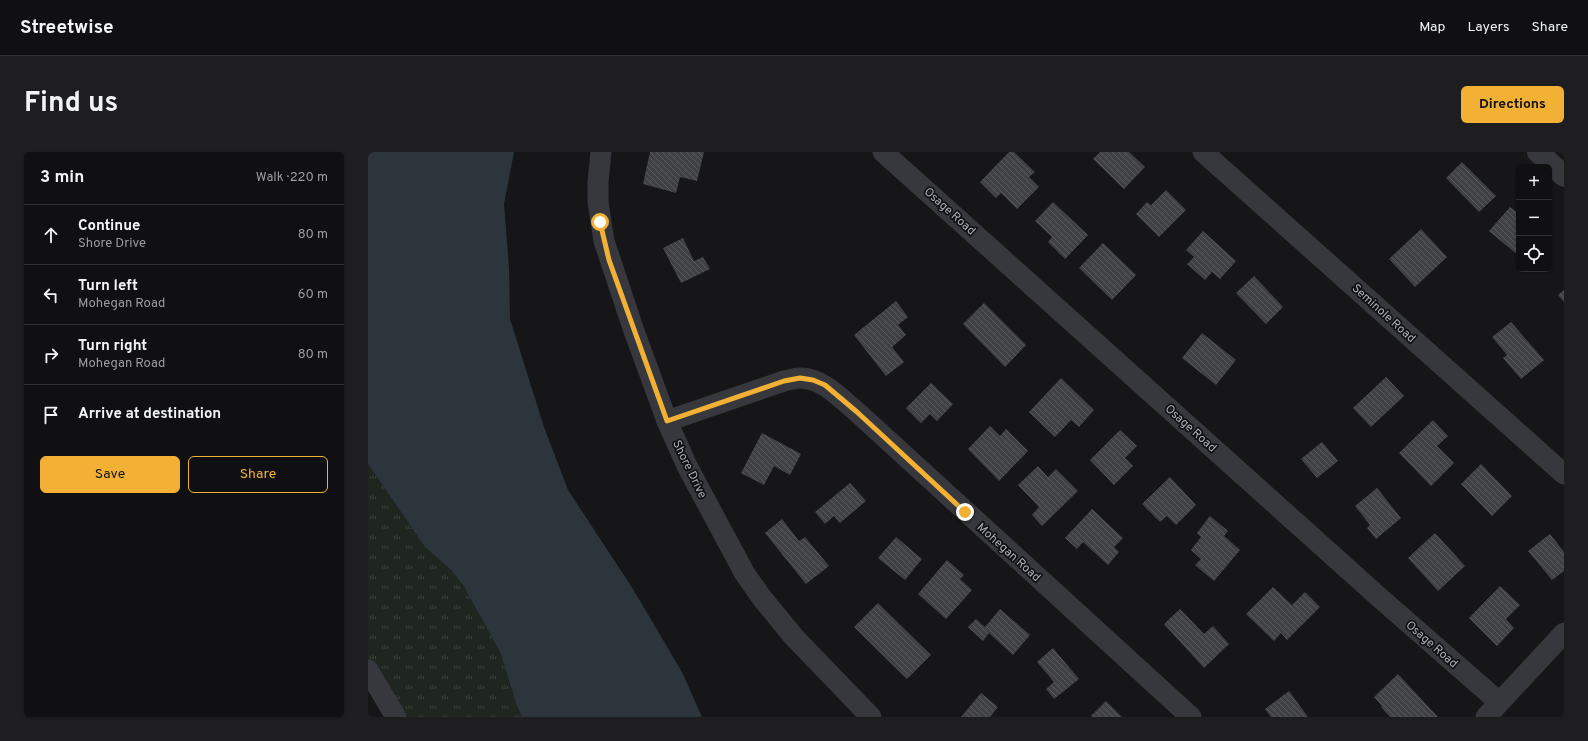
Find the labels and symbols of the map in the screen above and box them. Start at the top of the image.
street label: Osage Road [920,184,979,239]
route start [591,213,609,231]
street label: Seminole Road [1348,281,1419,347]
street label: Osage Road [1161,401,1220,456]
street label: Shore Drive [668,438,710,501]
route end [956,503,974,521]
street label: Mohegan Road [973,520,1044,586]
street label: Osage Road [1402,618,1461,672]

